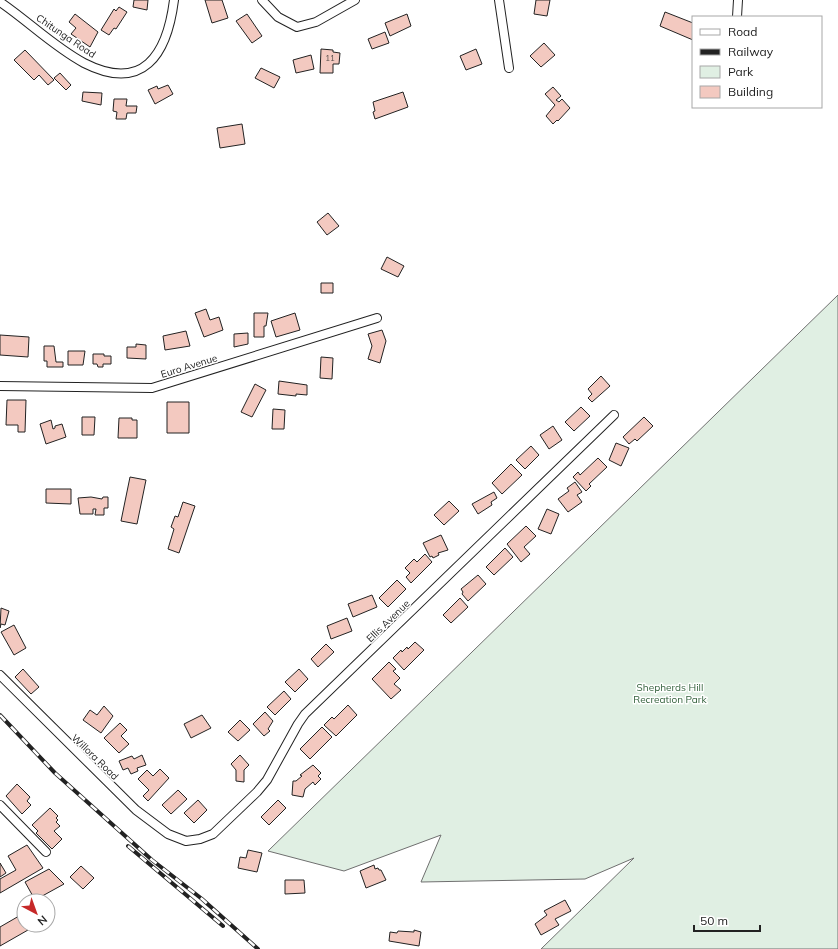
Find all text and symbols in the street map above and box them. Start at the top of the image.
street label: Chitunga Road [34,11,98,61]
legend [692,16,822,108]
text: Road [728,24,757,39]
text: Railway [728,44,774,59]
house number: 11 [325,53,335,63]
text: Park [728,64,754,79]
text: Building [728,84,773,99]
street label: Euro Avenue [159,351,219,381]
street label: Ellis Avenue [364,597,412,645]
park label: Shepherds Hill Recreation Park [633,681,708,706]
street label: Willora Road [69,731,121,783]
north arrow [16,893,56,933]
scale bar [694,907,760,933]
text: N [35,913,50,929]
text: 50 m [700,913,728,928]

